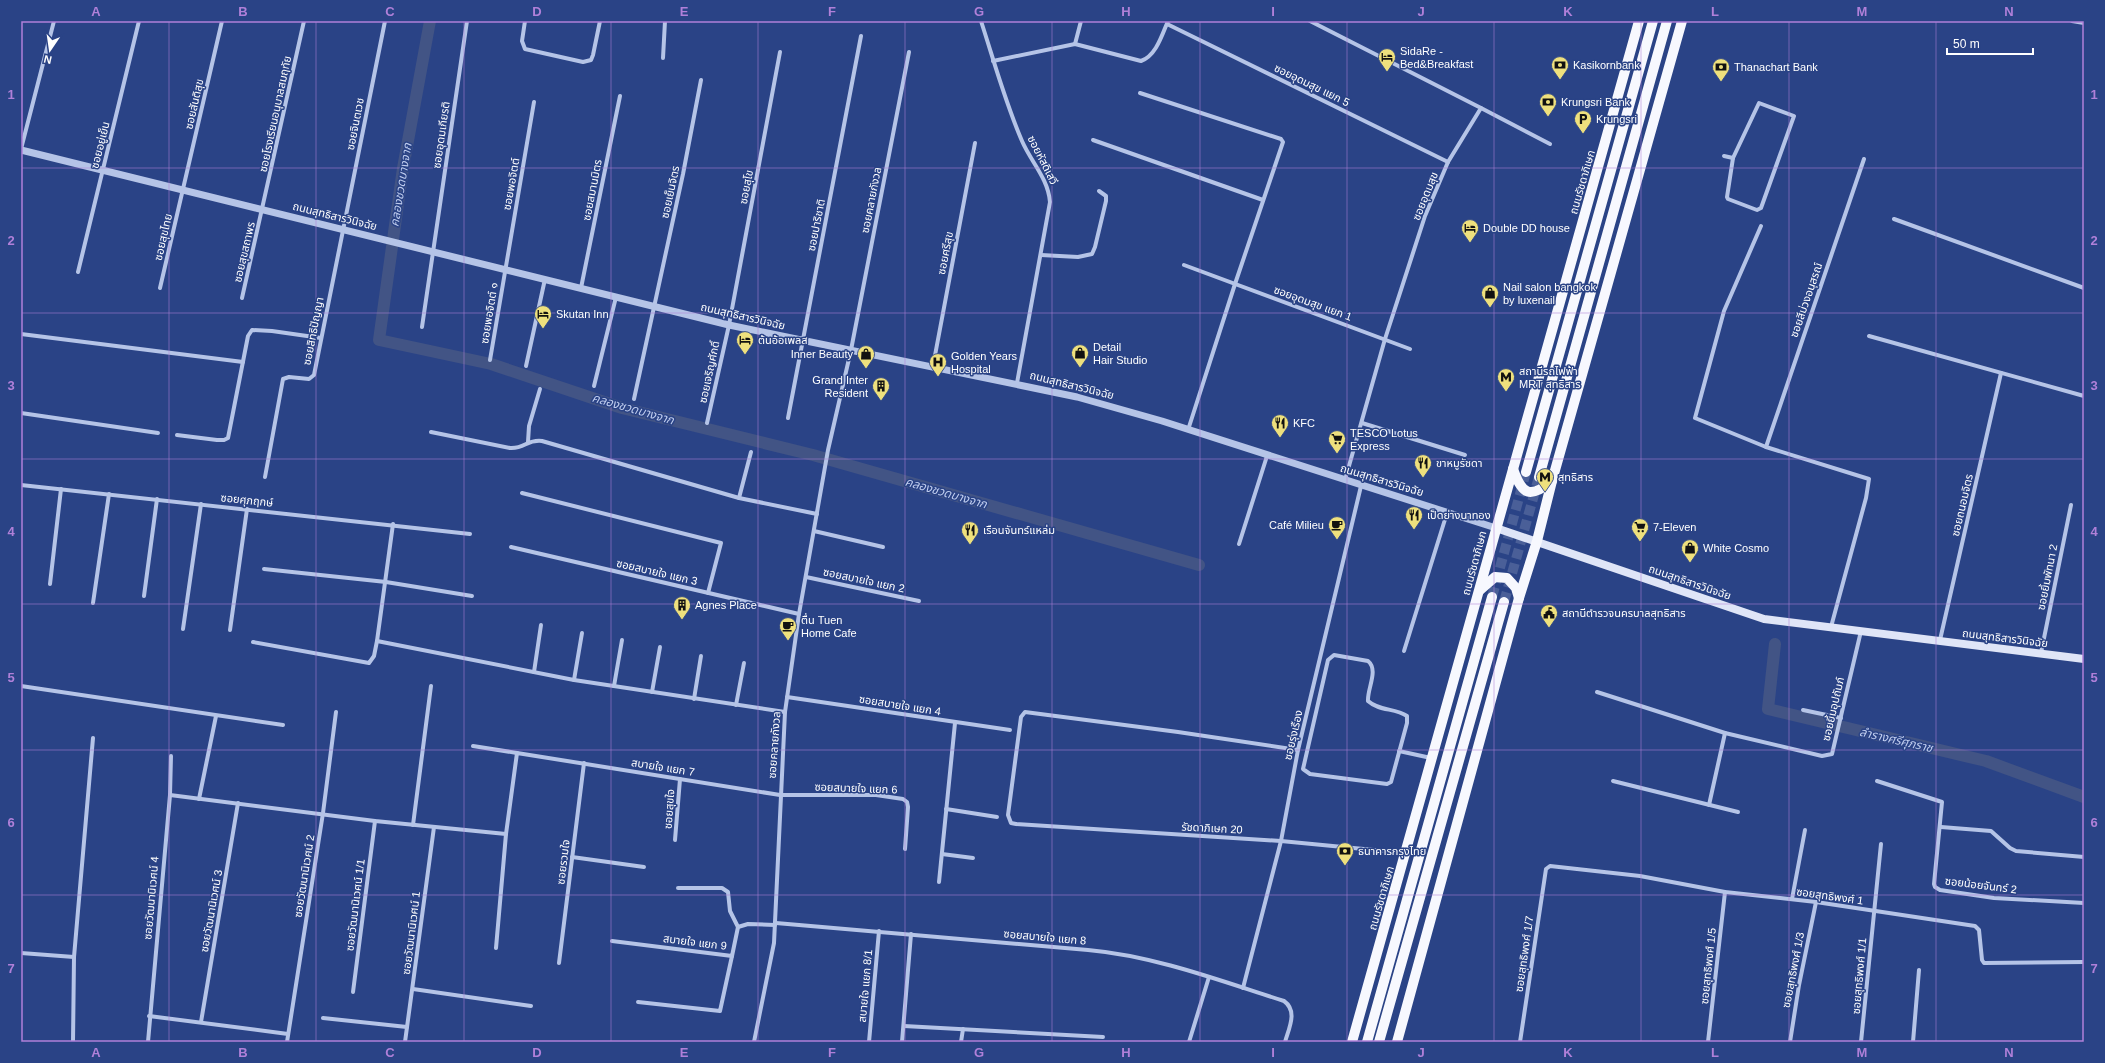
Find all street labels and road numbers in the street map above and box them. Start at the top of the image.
street label: ซอยโรงเรียนอนุบาลสมฤทัย [257,55,294,173]
street label: ซอยอุดมสุข แยก 5 [1272,62,1352,109]
street label: ซอยสันติสุข [182,78,207,131]
street label: ซอยจินตเวช [344,97,366,151]
street label: ซอยอุดมเกียรติ [430,101,453,169]
street label: ซอยอยู่เย็น [88,120,113,170]
street label: ซอยหัสดิเสวี [1026,134,1061,187]
street label: ถนนรัชดาภิเษก [1567,149,1597,215]
street label: ซอยพอจิตต์ [501,157,521,211]
street label: ซอยสมานมิตร [580,158,604,222]
street label: ซอยเย็นจิตร [659,165,681,219]
street label: ซอยคลายกังวล [859,166,883,234]
street label: ซอยสุโข [737,169,756,205]
street label: ซอยอุดมสุข [1410,170,1441,222]
street label: ซอยปาริชาติ [805,198,827,252]
street label: ถนนสุทธิสารวินิจฉัย [291,200,378,233]
street label: ซอยสุขไทย [152,212,175,262]
street label: ซอยสุขสถาพร [231,221,258,284]
street label: ซอยศรีสุข [935,230,956,276]
street label: ซอยสีม่วงอนุสรณ์ [1788,261,1825,339]
street label: ซอยพอจิตต์ ๑ [478,282,500,344]
street label: ซอยอุดมสุข แยก 1 [1272,283,1354,324]
street label: ซอยสิทธิปัญญา [301,296,325,366]
street label: ถนนสุทธิสารวินิจฉัย [699,300,786,333]
street label: ซอยเจริญศักดิ์ [696,340,721,404]
street label: ถนนสุทธิสารวินิจฉัย [1028,369,1115,402]
street label: ถนนสุทธิสารวินิจฉัย [1339,462,1425,499]
street label: ซอยถนอมจิตร [1949,473,1975,537]
street label: ซอยศุภฤกษ์ [220,491,274,510]
street label: ถนนรัชดาภิเษก [1460,529,1488,597]
street label: ซอยยิ้มพัทนา 2 [2033,543,2059,611]
street label: ซอยสบายใจ แยก 3 [615,557,699,587]
street label: ถนนสุทธิสารวินิจฉัย [1647,562,1733,603]
street label: ซอยสบายใจ แยก 2 [822,566,906,594]
street label: ถนนสุทธิสารวินิจฉัย [1961,627,2049,650]
street label: ซอยยิ้มอุปถัมภ์ [1819,676,1847,742]
street label: ซอยสบายใจ แยก 4 [858,693,942,717]
street label: ซอยรุ่งเรือง [1281,709,1306,761]
street label: ซอยคลายกังวล [766,711,782,779]
street label: สบายใจ แยก 7 [630,756,696,778]
street label: ซอยสบายใจ แยก 6 [814,781,898,795]
street label: ซอยสุขใจ [662,788,677,829]
street label: รัชดาภิเษก 20 [1181,820,1243,836]
street label: ซอยวัฒนานิเวศน์ 2 [292,834,316,918]
street label: ซอยรวมใจ [554,839,572,885]
street label: ซอยวัฒนานิเวศน์ 4 [141,856,161,940]
street label: ซอยวัฒนานิเวศน์ 1/1 [343,858,367,952]
street label: ถนนรัชดาภิเษก [1366,865,1396,931]
street label: ซอยวัฒนานิเวศน์ 3 [198,869,224,953]
street label: ซอยน้อยจันทร์ 2 [1944,875,2018,895]
street label: ซอยสุทธิพงศ์ 1 [1796,885,1864,908]
street label: ซอยวัฒนานิเวศน์ 1 [400,891,422,975]
street label: ซอยสุทธิพงศ์ 1/7 [1513,915,1536,993]
street label: ซอยสบายใจ แยก 8 [1003,927,1087,947]
street label: ซอยสุทธิพงศ์ 1/5 [1698,927,1719,1005]
street label: ซอยสุทธิพงศ์ 1/3 [1780,931,1807,1009]
street label: สบายใจ แยก 9 [663,932,727,952]
street label: ซอยสุทธิพงศ์ 1/1 [1850,937,1869,1015]
street label: สบายใจ แยก 8/1 [856,949,874,1023]

